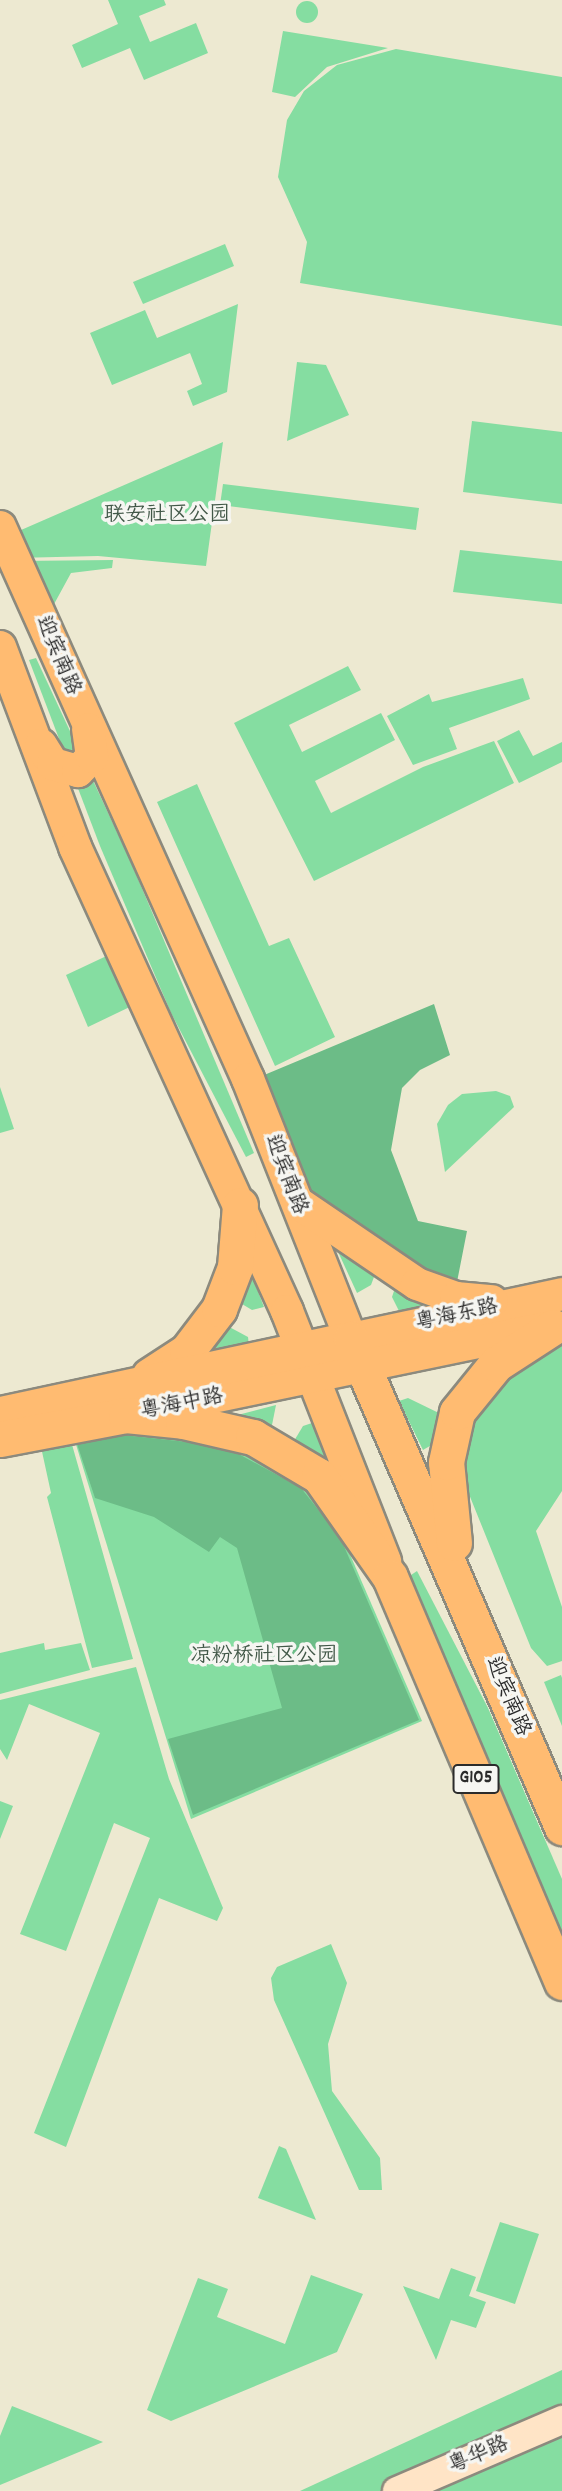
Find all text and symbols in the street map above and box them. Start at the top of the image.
park label: 联安社区公园 [104,503,230,529]
street label: 迎宾南路 [29,612,85,700]
street label: 迎宾南路 [258,1131,312,1219]
street label: 粤海东路 [413,1295,501,1337]
street label: 粤海中路 [138,1385,226,1425]
park label: 凉粉桥社区公园 [191,1644,337,1670]
street label: 迎宾南路 [479,1653,535,1741]
road number: G105 [452,1764,500,1794]
street label: 粤华路 [445,2432,513,2480]

